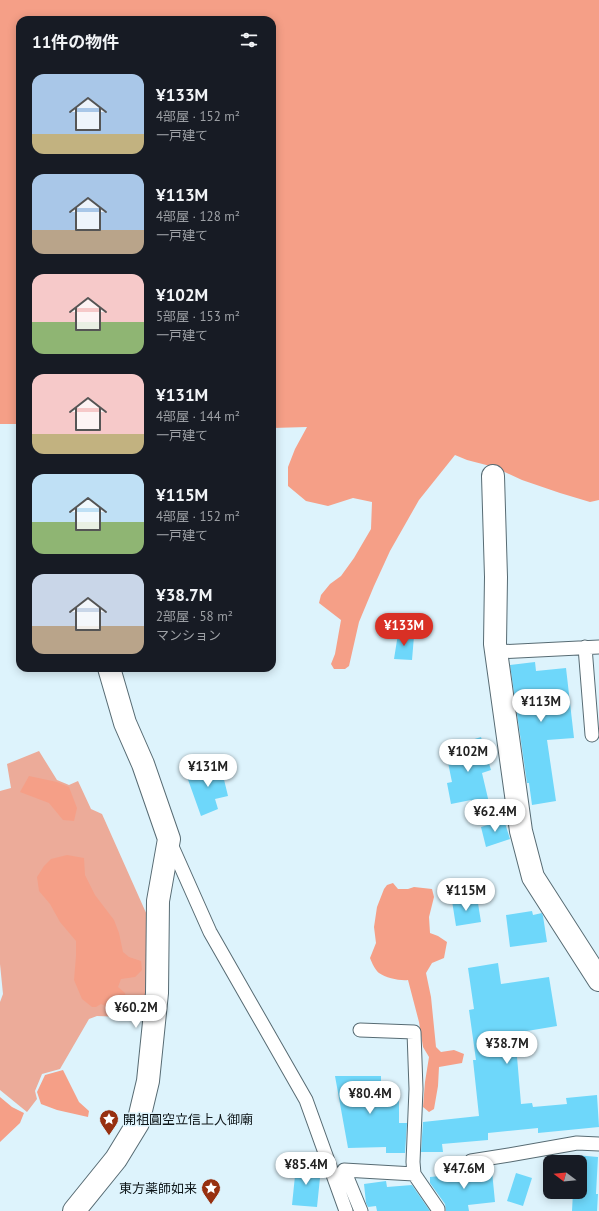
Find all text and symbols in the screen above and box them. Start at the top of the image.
icon: filters [238,29,260,51]
text: 11件の物件 [32,31,119,53]
text: ¥133M [156,84,208,106]
icon: home [64,90,112,138]
text: 4部屋 · 152 m² [156,108,240,125]
text: 一戸建て [156,127,208,144]
text: ¥113M [156,184,208,206]
icon: home [64,190,112,238]
text: 4部屋 · 128 m² [156,208,240,225]
text: 一戸建て [156,227,208,244]
text: ¥102M [156,284,208,306]
icon: home [64,290,112,338]
text: 5部屋 · 153 m² [156,308,240,325]
text: 一戸建て [156,327,208,344]
text: ¥131M [156,384,208,406]
icon: home [64,390,112,438]
text: 4部屋 · 144 m² [156,408,240,425]
text: 一戸建て [156,427,208,444]
text: ¥115M [156,484,208,506]
icon: home [64,490,112,538]
text: 4部屋 · 152 m² [156,508,240,525]
text: 一戸建て [156,527,208,544]
text: ¥38.7M [156,584,212,606]
icon: home [64,590,112,638]
text: 2部屋 · 58 m² [156,608,233,625]
pin: ¥133M [376,613,432,647]
text: ¥133M [384,617,424,634]
text: マンション [156,627,221,644]
pin: ¥113M [513,689,569,723]
text: ¥113M [521,693,561,710]
pin: ¥102M [440,739,496,773]
text: ¥102M [448,743,488,760]
pin: ¥131M [180,754,236,788]
text: ¥131M [188,758,228,775]
pin: ¥62.4M [462,799,528,833]
text: ¥62.4M [473,803,517,820]
pin: ¥115M [438,878,494,912]
text: ¥115M [446,882,486,899]
pin: ¥60.2M [103,995,169,1029]
text: ¥60.2M [114,999,158,1016]
pin: ¥38.7M [474,1031,540,1065]
text: ¥38.7M [485,1035,529,1052]
pin: ¥80.4M [337,1081,403,1115]
text: ¥80.4M [348,1085,392,1102]
place icon: 開祖圓空立信上人御廟 [98,1108,120,1136]
place label: 開祖圓空立信上人御廟 [123,1111,253,1128]
pin: ¥85.4M [273,1152,339,1186]
north arrow [543,1155,587,1199]
map controls [543,1155,587,1199]
text: ¥85.4M [284,1156,328,1173]
pin: ¥47.6M [431,1156,497,1190]
text: ¥47.6M [443,1160,485,1177]
place icon: 東方薬師如来 [200,1177,222,1205]
place label: 東方薬師如来 [119,1180,197,1197]

